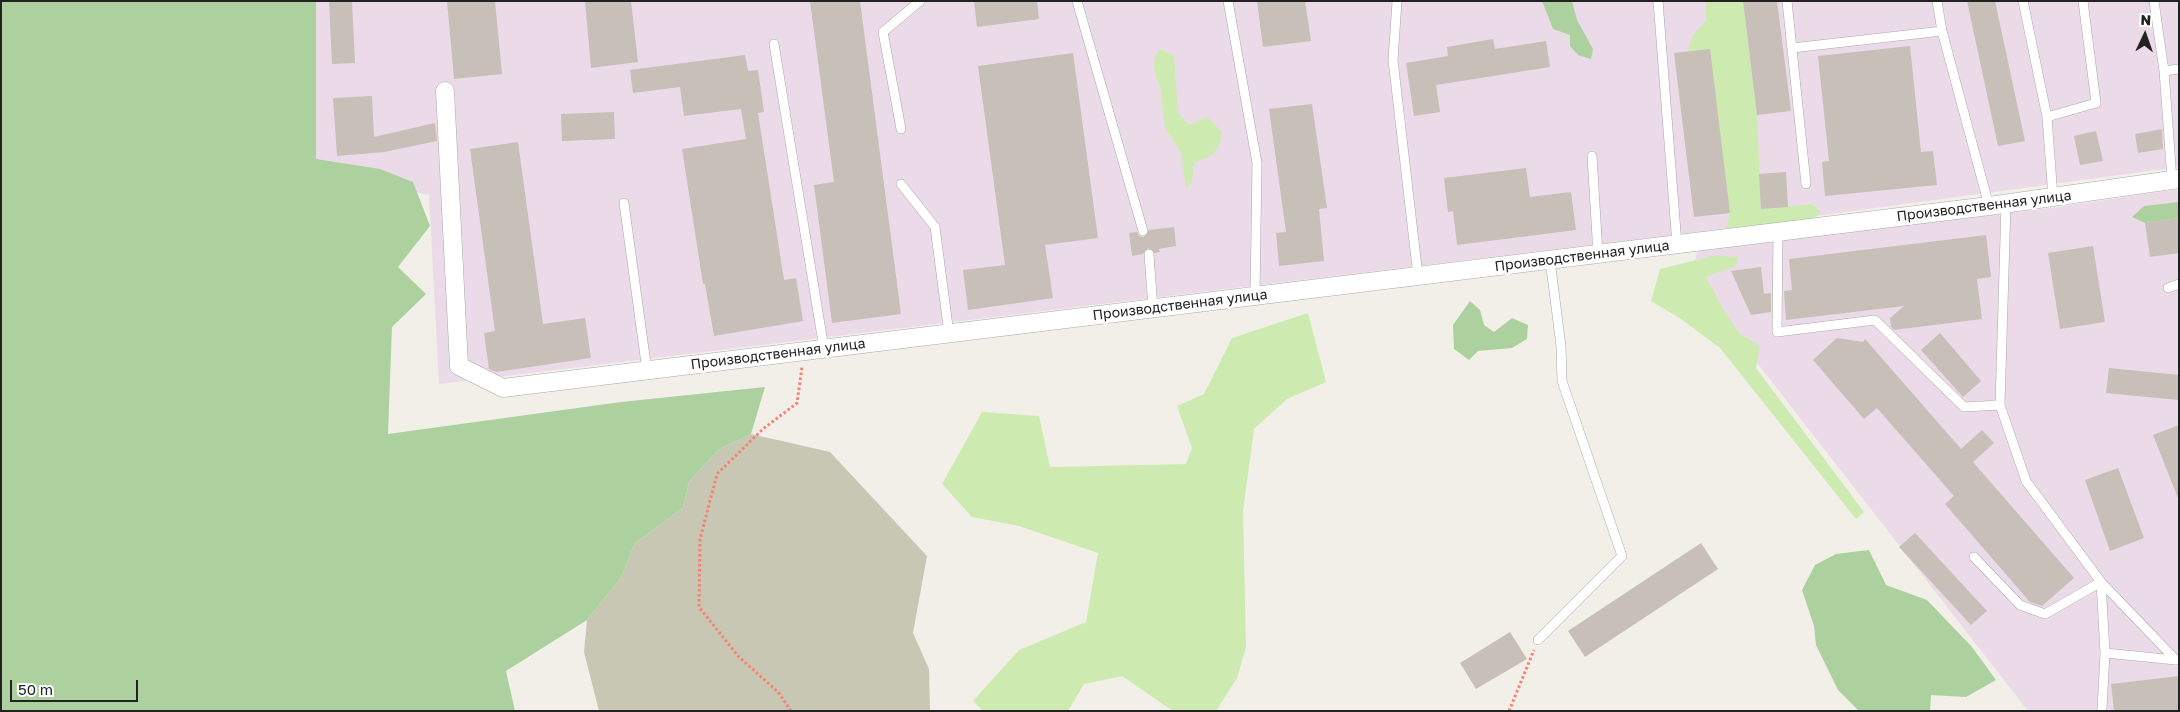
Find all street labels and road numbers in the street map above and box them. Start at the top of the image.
street label: Производственная улица [1896,187,2072,225]
street label: Производственная улица [1494,237,1670,275]
street label: Производственная улица [1092,286,1268,324]
street label: Производственная улица [690,335,866,373]

